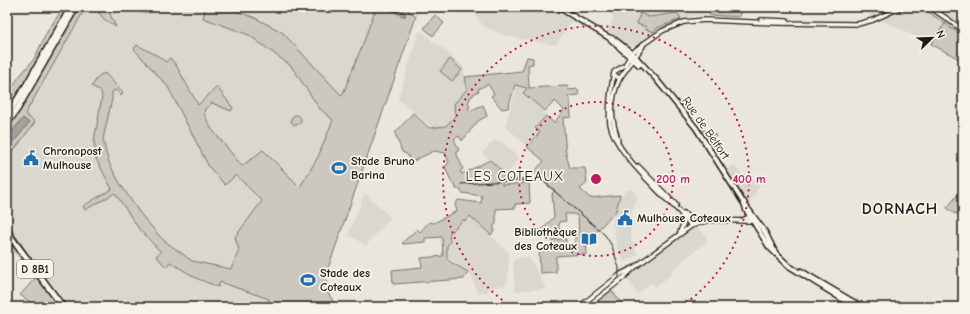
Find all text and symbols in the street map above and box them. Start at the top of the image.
north arrow [912,18,952,58]
text: N [933,28,948,40]
street label: Rue de Belfort [679,94,733,163]
place label: Chronopost Mulhouse [43,144,103,172]
public building icon: Chronopost Mulhouse [22,149,40,167]
place label: Stade Bruno Barina [351,154,415,182]
sports icon: Stade Bruno Barina [330,159,348,177]
district label: LES COTEAUX [466,168,564,185]
centre of rings [589,172,603,186]
text: 200 m [656,172,690,186]
text: 400 m [732,172,766,186]
district label: DORNACH [862,200,938,218]
public building icon: Mulhouse Coteaux [616,209,634,227]
place label: Mulhouse Coteaux [637,211,731,225]
place label: Bibliothèque des Coteaux [514,225,577,253]
library icon: Bibliothèque des Coteaux [580,230,598,248]
road number: D 8B1 [17,260,53,278]
place label: Stade des Coteaux [320,266,370,294]
sports icon: Stade des Coteaux [299,271,317,289]

